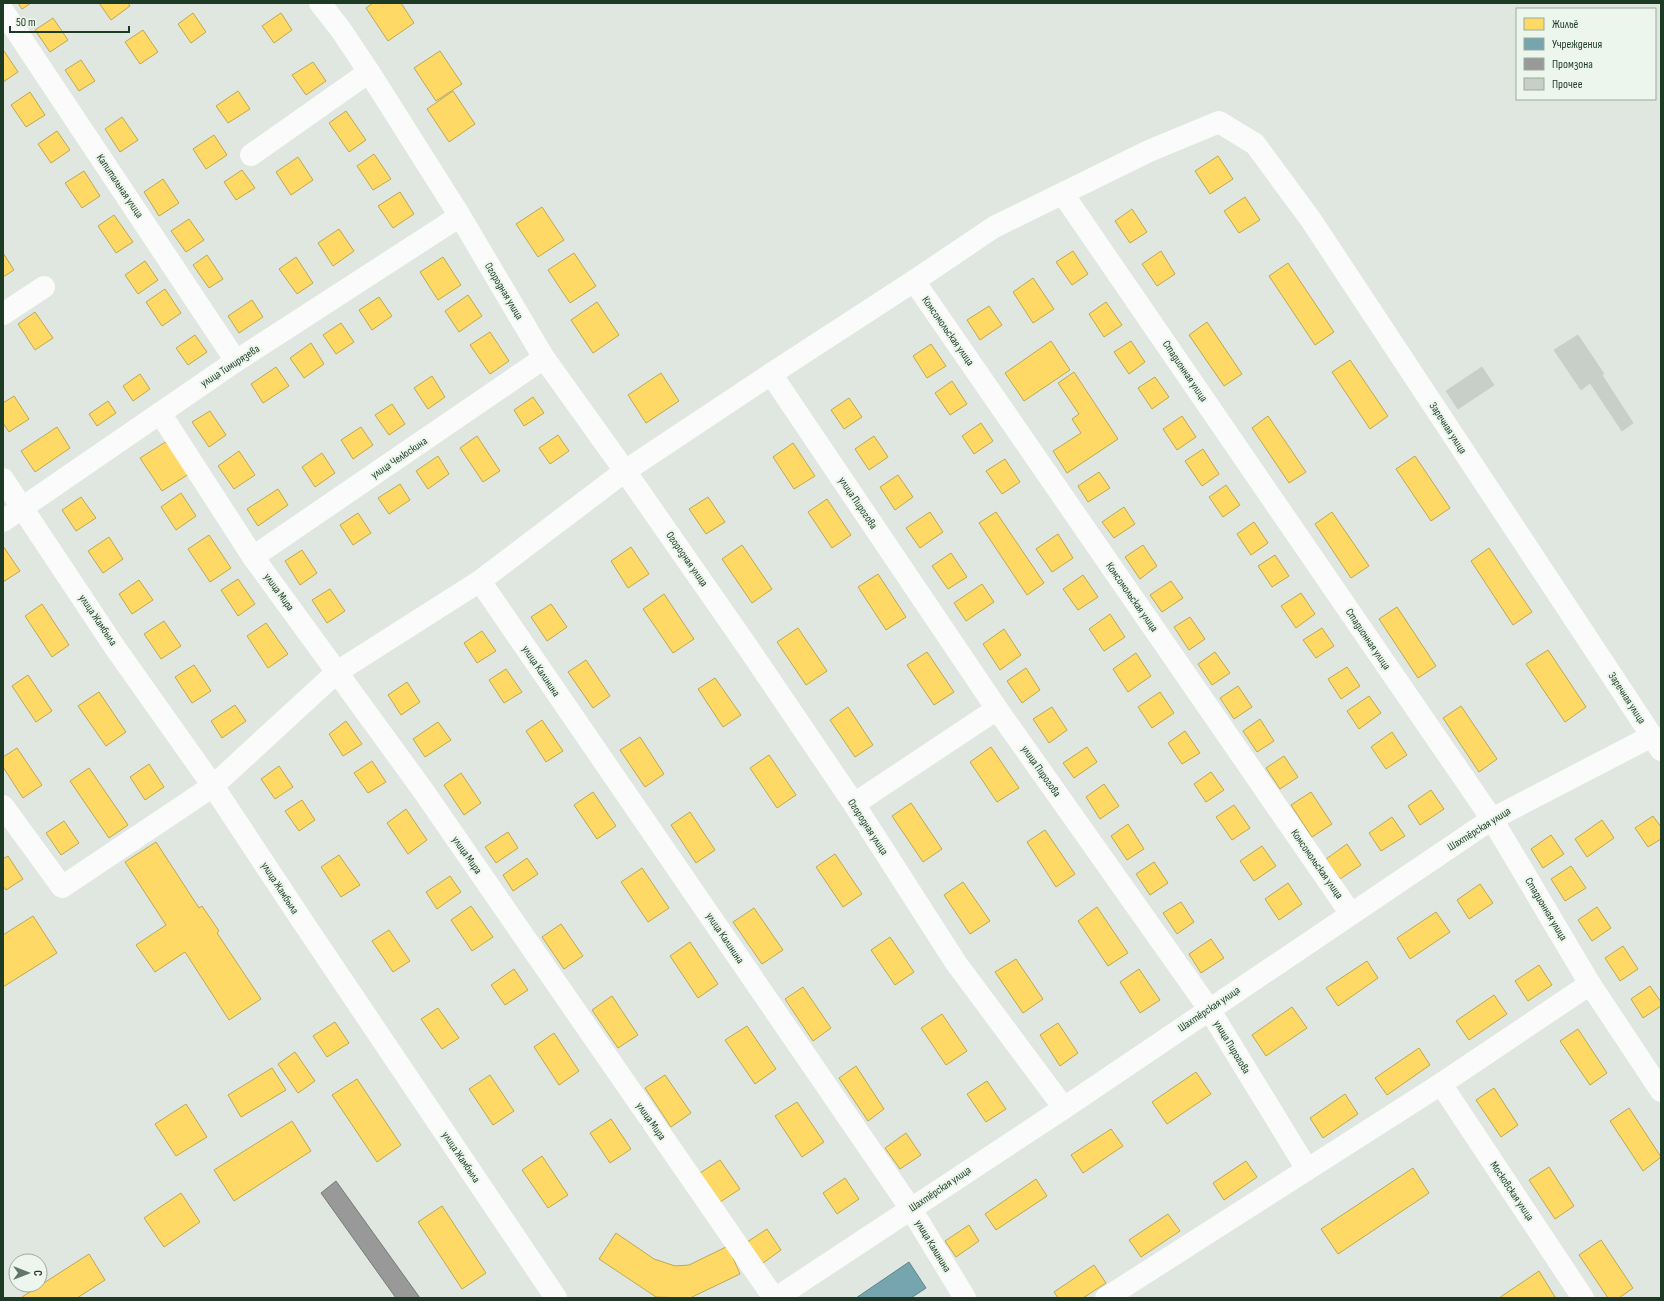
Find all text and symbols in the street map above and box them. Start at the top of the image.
scale bar [10,8,129,34]
legend [1516,8,1656,100]
text: 50 m [16,15,36,30]
text: Жильё [1552,17,1579,32]
text: Учреждения [1552,37,1603,52]
text: Промзона [1552,57,1593,72]
text: Прочее [1552,77,1583,92]
street label: Капитальная улица [94,152,146,220]
street label: Огородная улица [482,260,526,322]
street label: Комсомольская улица [919,294,977,368]
street label: Стадионная улица [1160,338,1210,404]
street label: улица Тимирязева [198,342,262,390]
street label: Заречная улица [1427,400,1469,456]
street label: улица Челюскина [368,434,430,482]
street label: улица Пирогова [836,475,880,531]
street label: Огородная улица [663,529,711,589]
street label: Комсомольская улица [1103,560,1161,634]
street label: улица Мира [261,571,297,613]
street label: улица Жамбыла [76,592,120,648]
street label: Стадионная улица [1343,606,1393,672]
street label: улица Калинина [519,643,563,699]
street label: Заречная улица [1606,670,1648,726]
street label: улица Пирогова [1018,743,1064,799]
street label: Огородная улица [845,797,891,857]
street label: Шахтёрская улица [1445,804,1513,854]
street label: Комсомольская улица [1288,827,1346,901]
street label: улица Мира [449,834,485,876]
street label: улица Жамбыла [258,860,302,916]
street label: Стадионная улица [1522,875,1570,943]
street label: улица Калинина [703,910,747,966]
street label: Шахтёрская улица [1175,983,1243,1035]
street label: улица Пирогова [1211,1018,1253,1076]
street label: улица Мира [633,1100,669,1142]
street label: улица Жамбыла [439,1129,483,1185]
street label: Московская улица [1487,1159,1537,1223]
street label: Шахтёрская улица [906,1163,974,1215]
street label: улица Калинина [912,1217,954,1275]
north arrow [8,1253,48,1293]
text: С [31,1270,44,1276]

